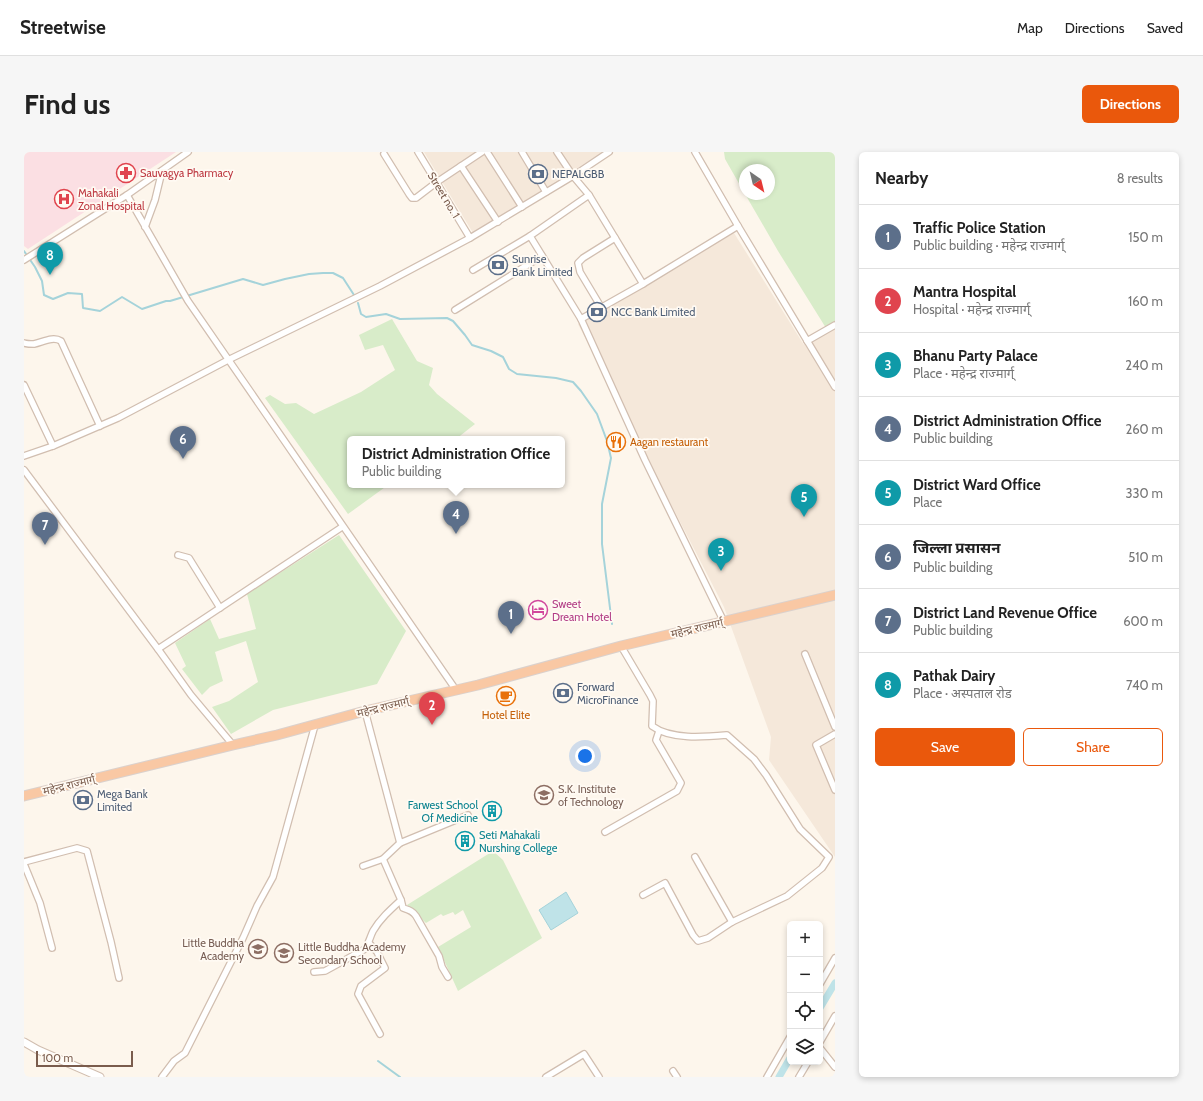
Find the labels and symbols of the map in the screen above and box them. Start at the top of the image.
pharmacy icon: Sauvagya Pharmacy [115,162,137,184]
bank icon: NEPALGBB [527,163,549,185]
north arrow [739,164,775,200]
place label: Sauvagya Pharmacy [140,166,234,180]
place label: NEPALGBB [552,167,605,181]
street label: Street no. 1 [425,169,463,221]
place label: Mahakali Zonal Hospital [78,186,145,213]
hospital icon: Mahakali Zonal Hospital [53,188,75,210]
pin: 8 [37,242,63,275]
place label: Sunrise Bank Limited [512,252,573,279]
bank icon: Sunrise Bank Limited [487,254,509,276]
bank icon: NCC Bank Limited [586,301,608,323]
place label: NCC Bank Limited [611,305,695,319]
pin: 6 [170,426,196,459]
restaurant icon: Aagan restaurant [605,431,627,453]
place label: Aagan restaurant [630,435,708,449]
pin: 5 [791,484,817,517]
pin: 4 [443,501,469,534]
pin: 7 [32,512,58,545]
pin: 3 [708,538,734,571]
place label: Sweet Dream Hotel [552,597,612,624]
hotel icon: Sweet Dream Hotel [527,599,549,621]
pin: 1 [498,601,524,634]
street label: महेन्द्र राज्मार्ग् [669,615,727,641]
place label: Forward MicroFinance [577,680,639,707]
bank icon: Forward MicroFinance [552,682,574,704]
cafe icon: Hotel Elite [495,685,517,707]
pin: 2 [419,692,445,725]
street label: महेन्द्र राज्मार्ग् [355,693,413,720]
place label: Hotel Elite [482,708,530,722]
your location [575,746,595,766]
street label: महेन्द्र राज्मार्ग् [41,771,99,798]
place label: S.K. Institute of Technology [558,782,624,809]
school or university icon: S.K. Institute of Technology [533,784,555,806]
place label: Mega Bank Limited [97,787,148,814]
bank icon: Mega Bank Limited [72,789,94,811]
place label: Farwest School Of Medicine [408,798,478,825]
building icon: Farwest School Of Medicine [481,800,503,822]
place label: Seti Mahakali Nurshing College [479,828,558,855]
building icon: Seti Mahakali Nurshing College [454,830,476,852]
place label: Little Buddha Academy [182,936,245,963]
school or university icon: Little Buddha Academy [247,938,269,960]
place label: Little Buddha Academy Secondary School [298,940,406,967]
school or university icon: Little Buddha Academy Secondary School [273,942,295,964]
scale bar [36,1049,133,1068]

